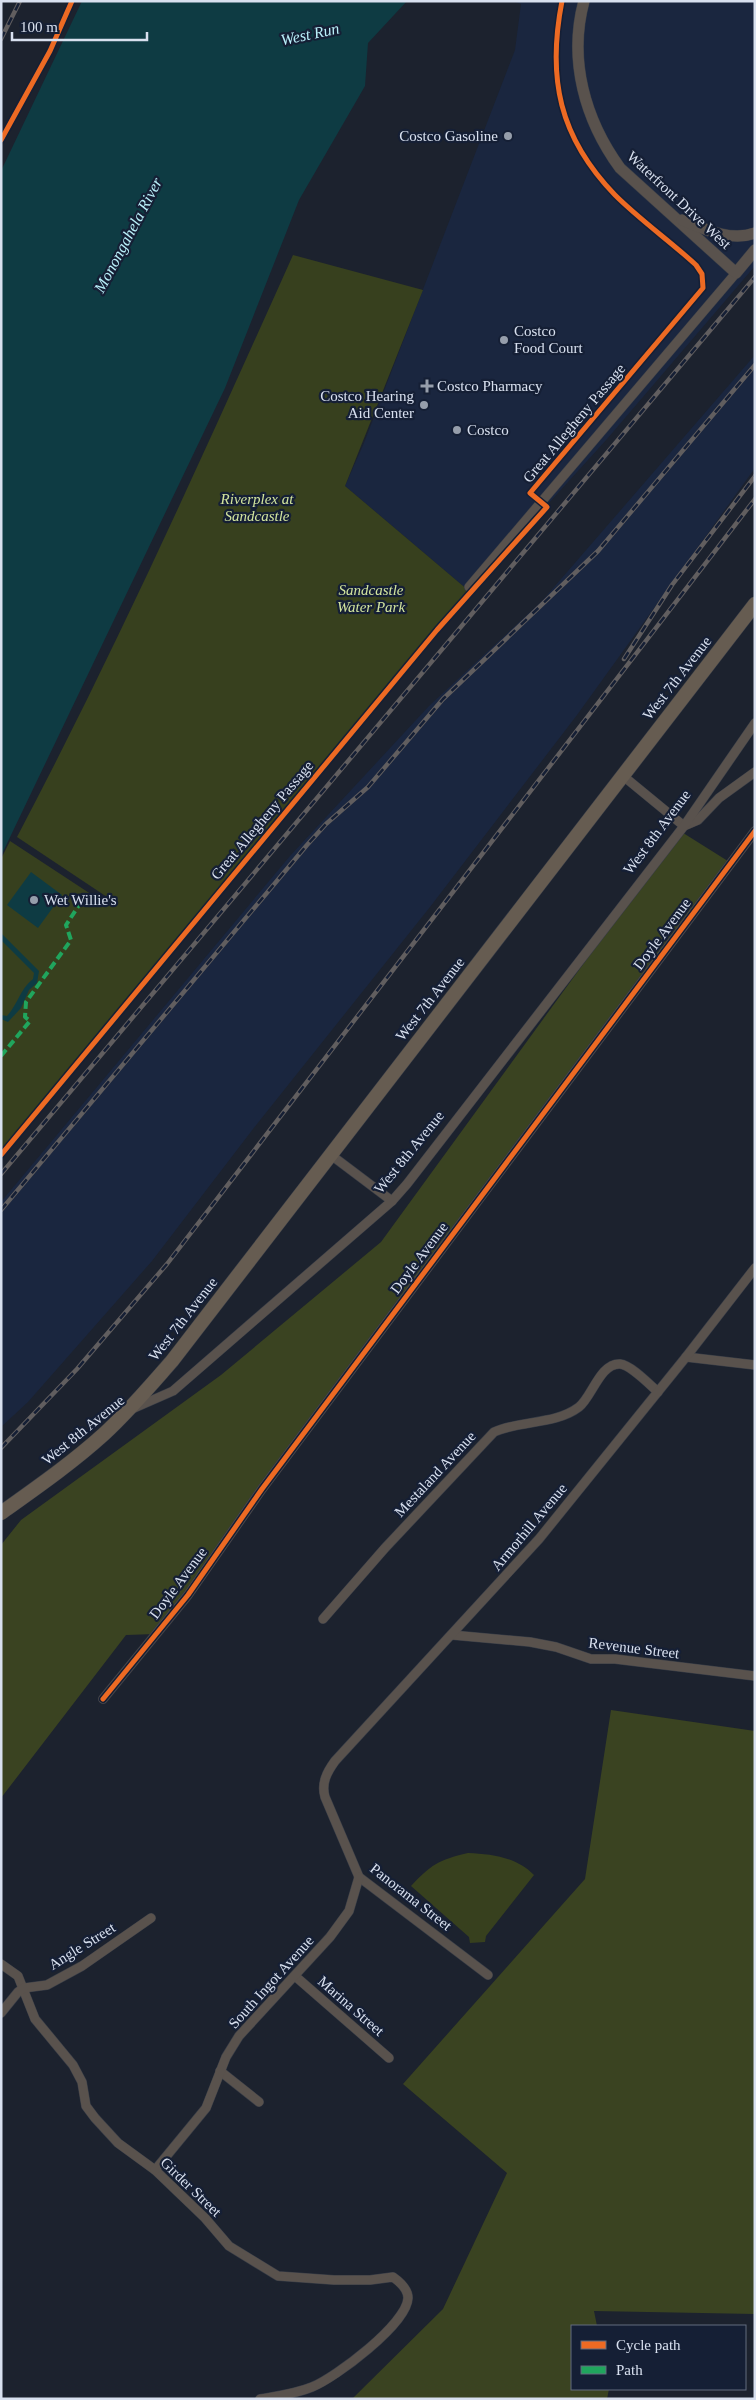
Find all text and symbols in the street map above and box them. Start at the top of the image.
scale bar [12,10,148,42]
text: 100 m [20,19,58,35]
water label: West Run [279,20,341,48]
place label: Costco Gasoline [399,128,498,144]
marker: Costco Gasoline [502,130,514,142]
street label: Waterfront Drive West [624,148,735,253]
water label: Monongahela River [90,174,167,297]
place label: Costco Food Court [514,323,584,356]
marker: Costco Food Court [498,334,510,346]
street label: Great Allegheny Passage [520,360,629,486]
place label: Costco Pharmacy [437,378,543,394]
marker: Costco Pharmacy [421,380,433,392]
place label: Costco Hearing Aid Center [320,388,414,421]
marker: Costco Hearing Aid Center [418,399,430,411]
place label: Costco [467,422,509,438]
marker: Costco [451,424,463,436]
park label: Riverplex at Sandcastle [220,491,294,524]
park label: Sandcastle Water Park [337,582,405,615]
street label: West 7th Avenue [640,633,715,723]
street label: Great Allegheny Passage [208,757,317,883]
street label: West 8th Avenue [620,787,694,877]
place label: Wet Willie's [44,892,117,908]
marker: Wet Willie's [28,894,40,906]
street label: Doyle Avenue [630,895,694,973]
street label: West 7th Avenue [393,954,468,1044]
street label: West 8th Avenue [371,1107,447,1196]
street label: Doyle Avenue [387,1219,451,1297]
street label: West 7th Avenue [146,1274,221,1364]
street label: West 8th Avenue [39,1392,128,1468]
street label: Mestaland Avenue [391,1428,479,1520]
street label: Armorhill Avenue [488,1480,570,1574]
street label: Doyle Avenue [146,1544,210,1622]
street label: Revenue Street [588,1635,681,1662]
street label: Panorama Street [367,1860,455,1934]
street label: Angle Street [46,1919,119,1973]
street label: South Ingot Avenue [225,1932,317,2032]
street label: Marina Street [315,1973,388,2039]
street label: Girder Street [157,2154,225,2220]
legend [571,2325,746,2390]
text: Cycle path [616,2337,681,2353]
text: Path [616,2362,643,2378]

